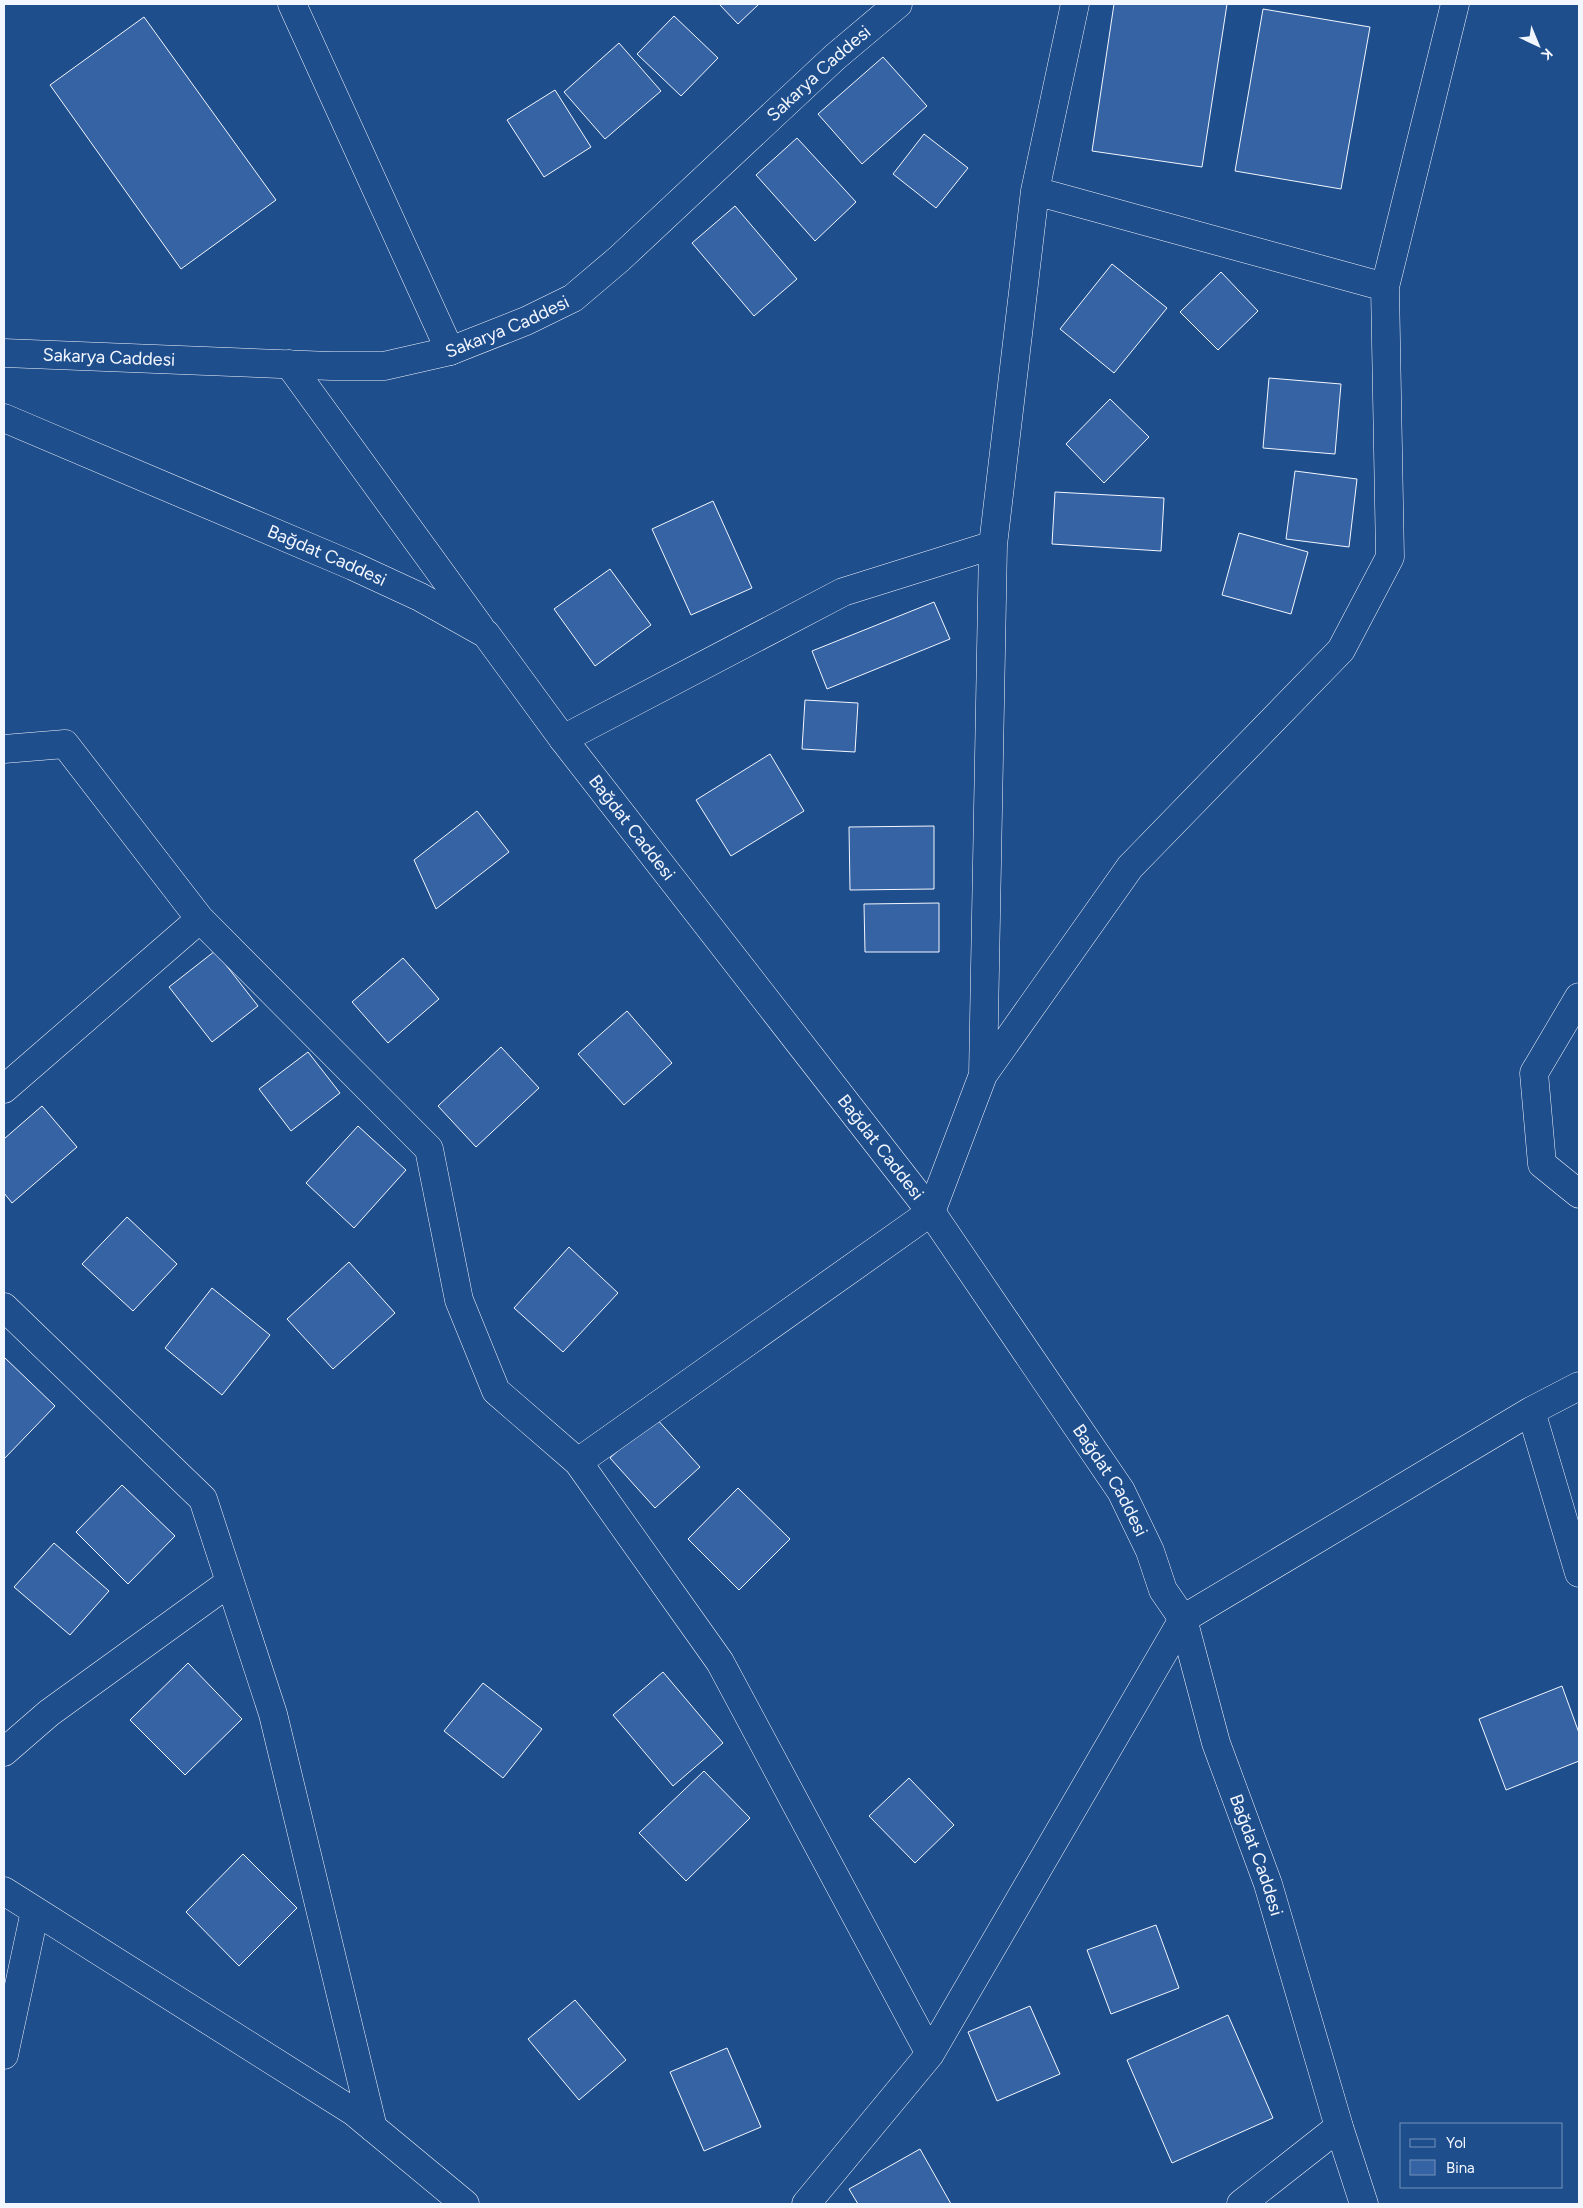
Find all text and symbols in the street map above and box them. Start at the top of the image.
north arrow [1513,20,1563,70]
street label: Sakarya Caddesi [762,21,875,126]
text: K [1537,45,1556,64]
street label: Sakarya Caddesi [442,291,573,363]
street label: Sakarya Caddesi [42,344,176,371]
street label: Bağdat Caddesi [264,520,390,591]
street label: Bağdat Caddesi [584,771,680,885]
street label: Bağdat Caddesi [833,1090,928,1204]
street label: Bağdat Caddesi [1068,1420,1152,1540]
street label: Bağdat Caddesi [1225,1791,1288,1918]
legend [1400,2123,1563,2188]
text: Yol [1446,2134,1466,2152]
text: Bina [1446,2159,1475,2177]

